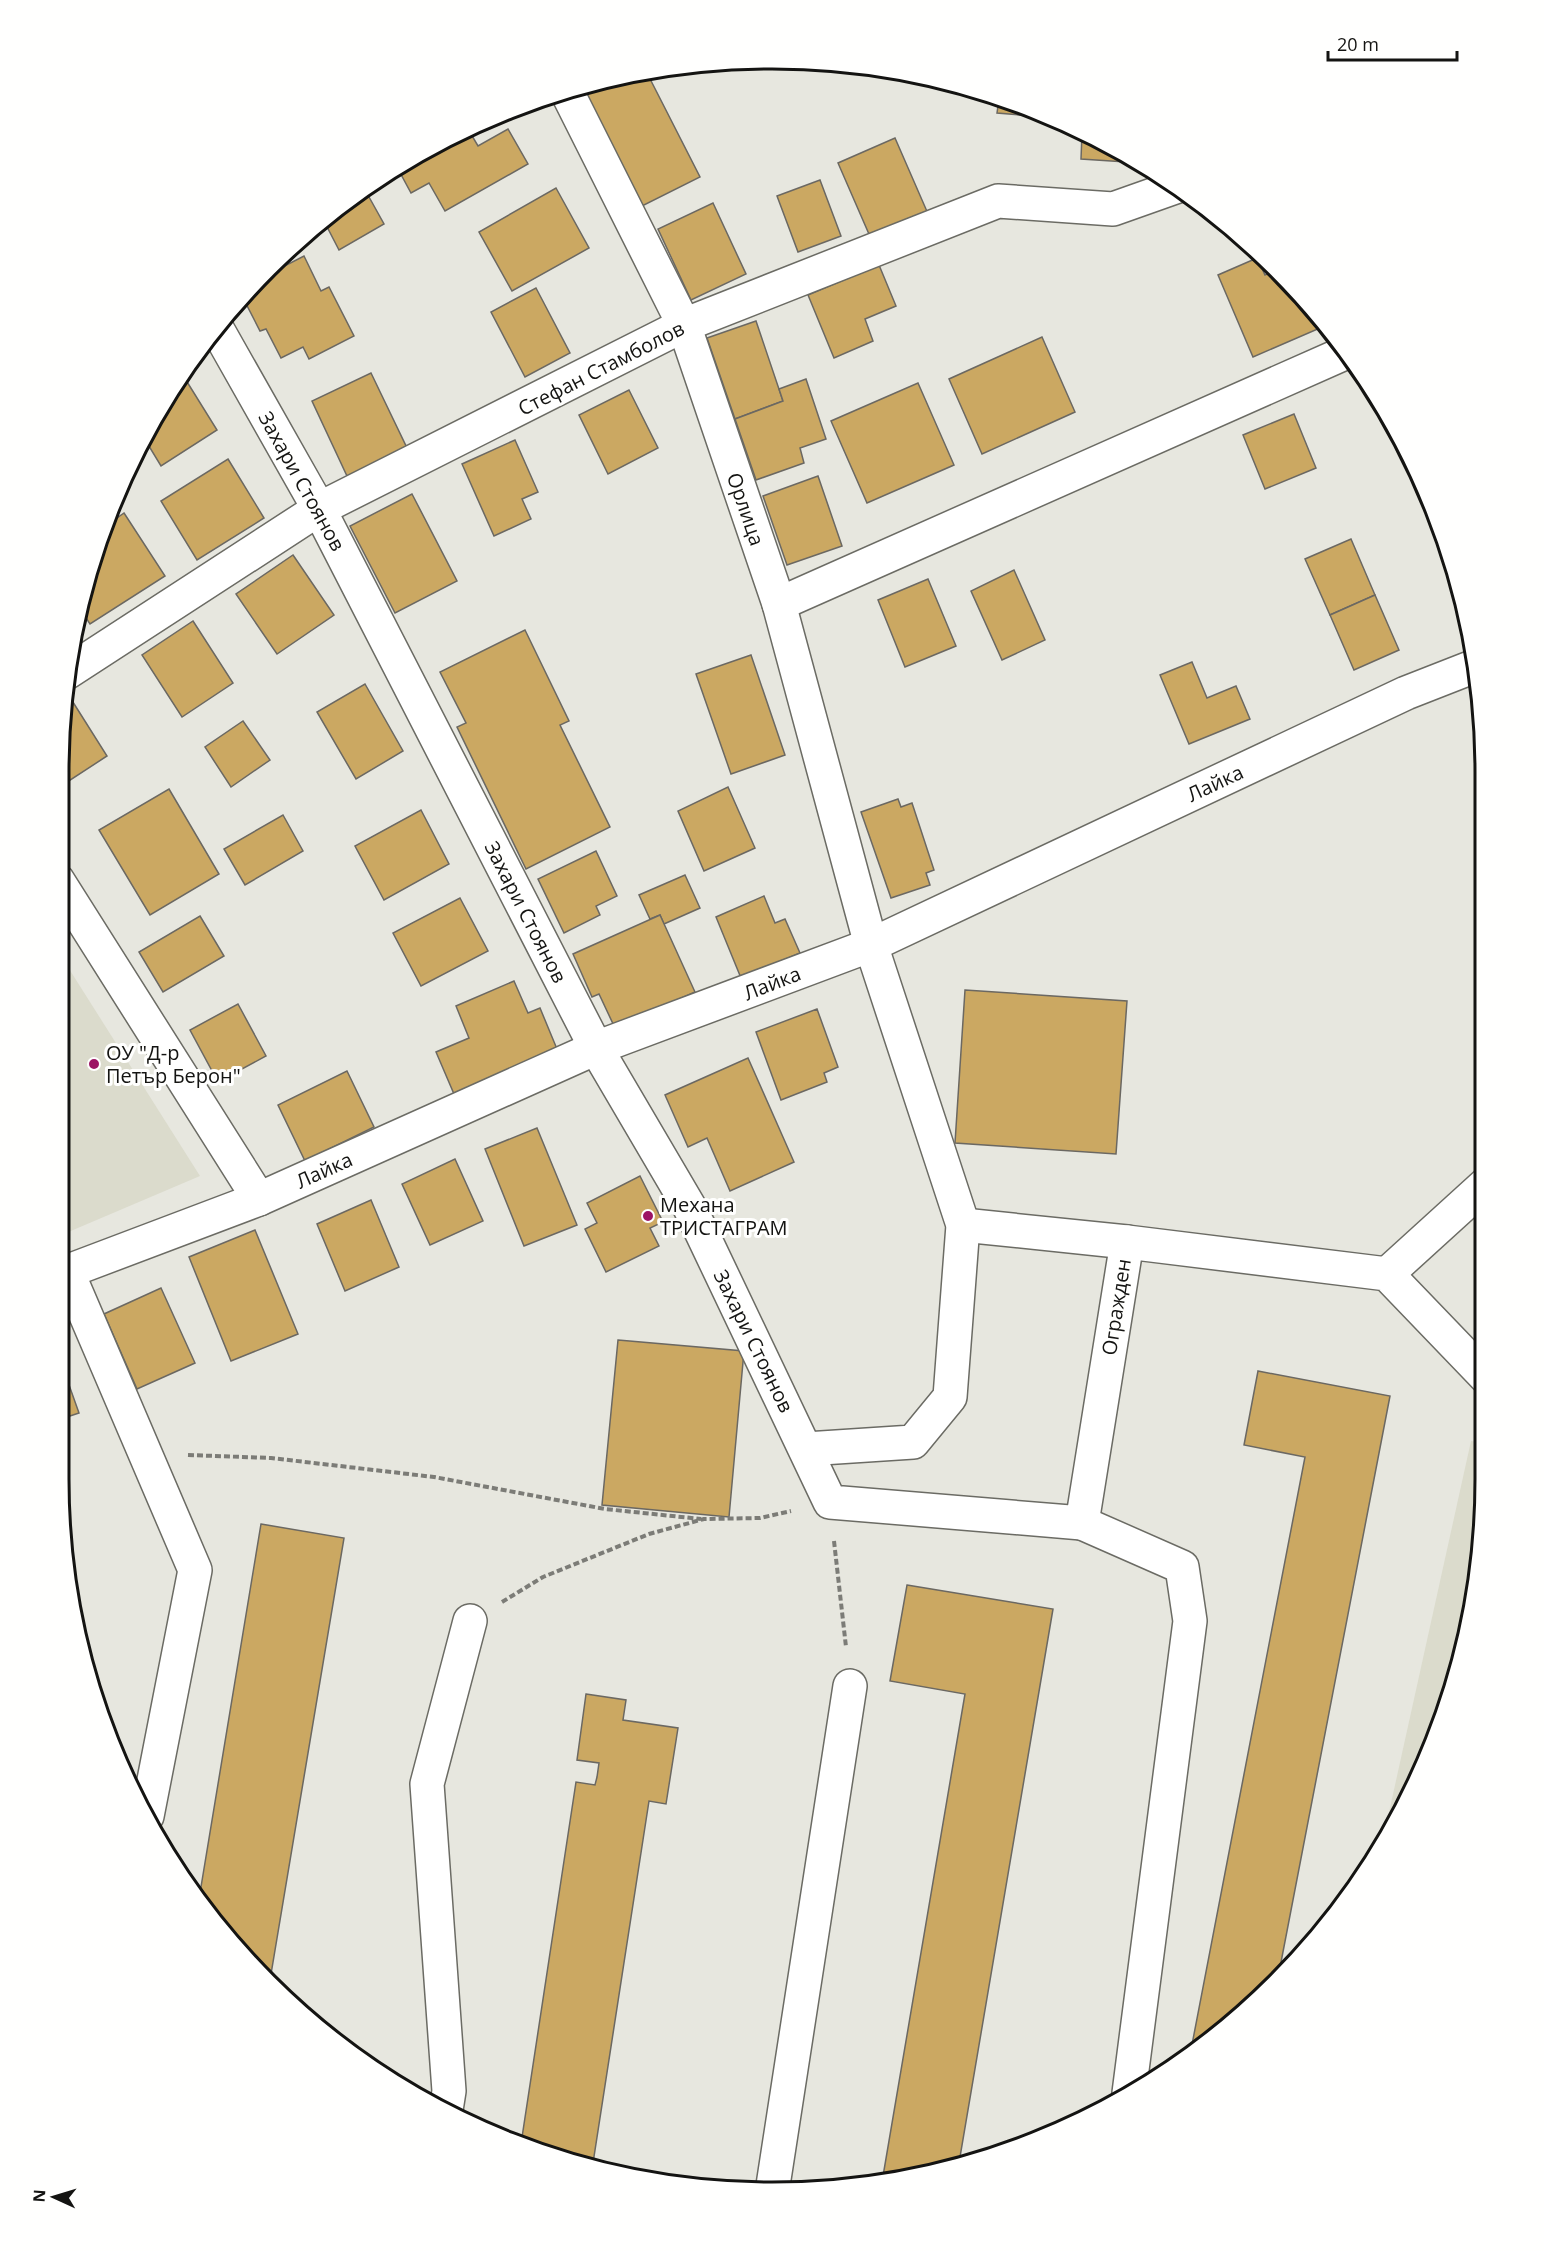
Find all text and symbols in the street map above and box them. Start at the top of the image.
scale bar [1328,24,1457,62]
text: 20 m [1337,32,1379,56]
street label: Стефан Стамболов [513,314,689,422]
street label: Захари Стоянов [252,406,352,556]
street label: Орлица [721,469,771,549]
street label: Лайка [1182,758,1248,808]
street label: Захари Стоянов [479,836,573,988]
street label: Лайка [739,960,805,1006]
place label: ОУ "Д-р Петър Берон" [106,1039,241,1089]
marker: ОУ "Д-р Петър Берон" [87,1057,101,1071]
street label: Лайка [291,1146,357,1194]
place label: Механа ТРИСТАГРАМ [660,1191,788,1241]
marker: Механа ТРИСТАГРАМ [641,1209,655,1223]
street label: Огражден [1095,1257,1137,1357]
street label: Захари Стоянов [708,1265,800,1417]
north arrow [24,2167,84,2227]
text: N [28,2189,50,2203]

